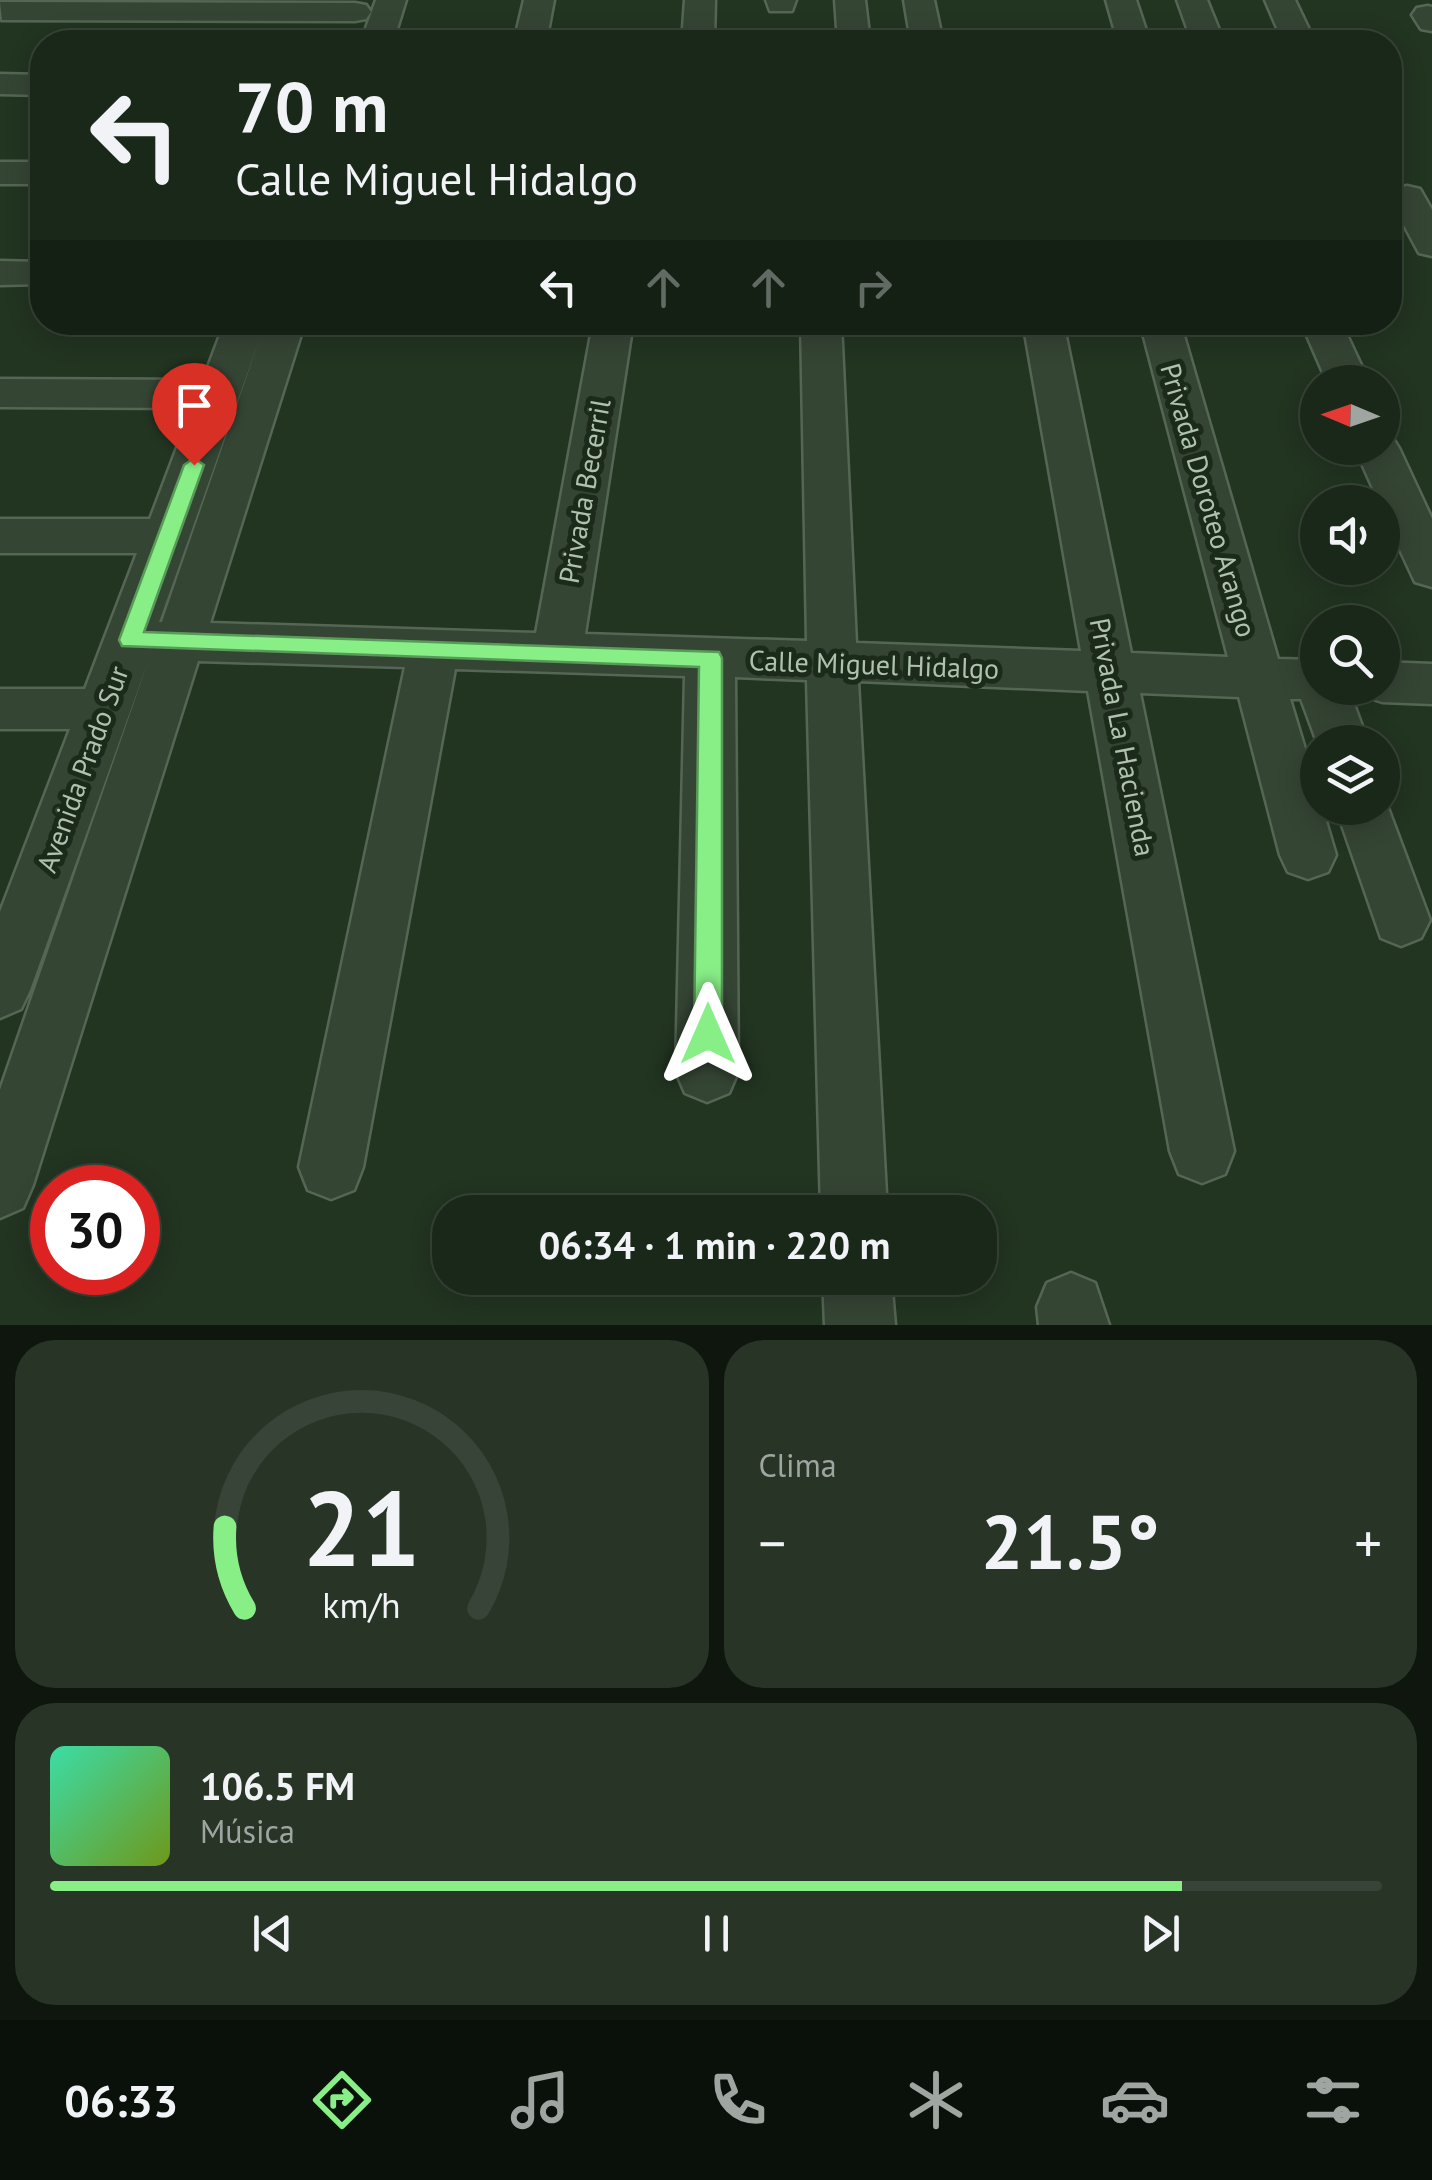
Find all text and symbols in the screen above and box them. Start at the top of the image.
text: 70 m [235,61,388,151]
icon: left [70,70,200,200]
text: Calle Miguel Hidalgo [235,149,638,207]
icon: left [531,260,586,315]
icon: ahead [636,260,691,315]
icon: ahead [741,260,796,315]
icon: right [846,260,901,315]
street label: Privada Doroteo Arango [1152,359,1266,641]
pin [152,363,237,466]
north arrow [1300,365,1400,465]
map controls [1300,365,1400,825]
icon: arrive [167,378,222,433]
street label: Privada Becerril [550,396,618,586]
button: sound [1300,485,1400,585]
button: search [1300,605,1400,705]
street label: Privada La Hacienda [1082,615,1164,859]
street label: Calle Miguel Hidalgo [748,641,1000,687]
street label: Avenida Prado Sur [27,660,137,877]
button: layers [1300,725,1400,825]
position arrow [656,982,760,1086]
speed limit sign: 30 [30,1165,160,1295]
text: 06:34 · 1 min · 220 m [539,1220,890,1269]
text: Clima [759,1444,837,1486]
text: 21 [303,1460,421,1595]
text: 21.5° [981,1493,1160,1590]
text: − [759,1507,786,1578]
text: + [1354,1507,1382,1578]
text: km/h [323,1582,401,1628]
text: 106.5 FM [200,1761,355,1810]
text: Música [200,1810,295,1852]
icon: previous [245,1906,300,1961]
icon: pause [689,1906,744,1961]
icon: next [1133,1906,1188,1961]
icon: directions [307,2065,377,2135]
icon: music [505,2065,575,2135]
icon: phone [703,2065,773,2135]
icon: climate [901,2065,971,2135]
icon: car [1100,2065,1170,2135]
icon: filters [1298,2065,1368,2135]
text: 06:33 [64,2071,178,2129]

